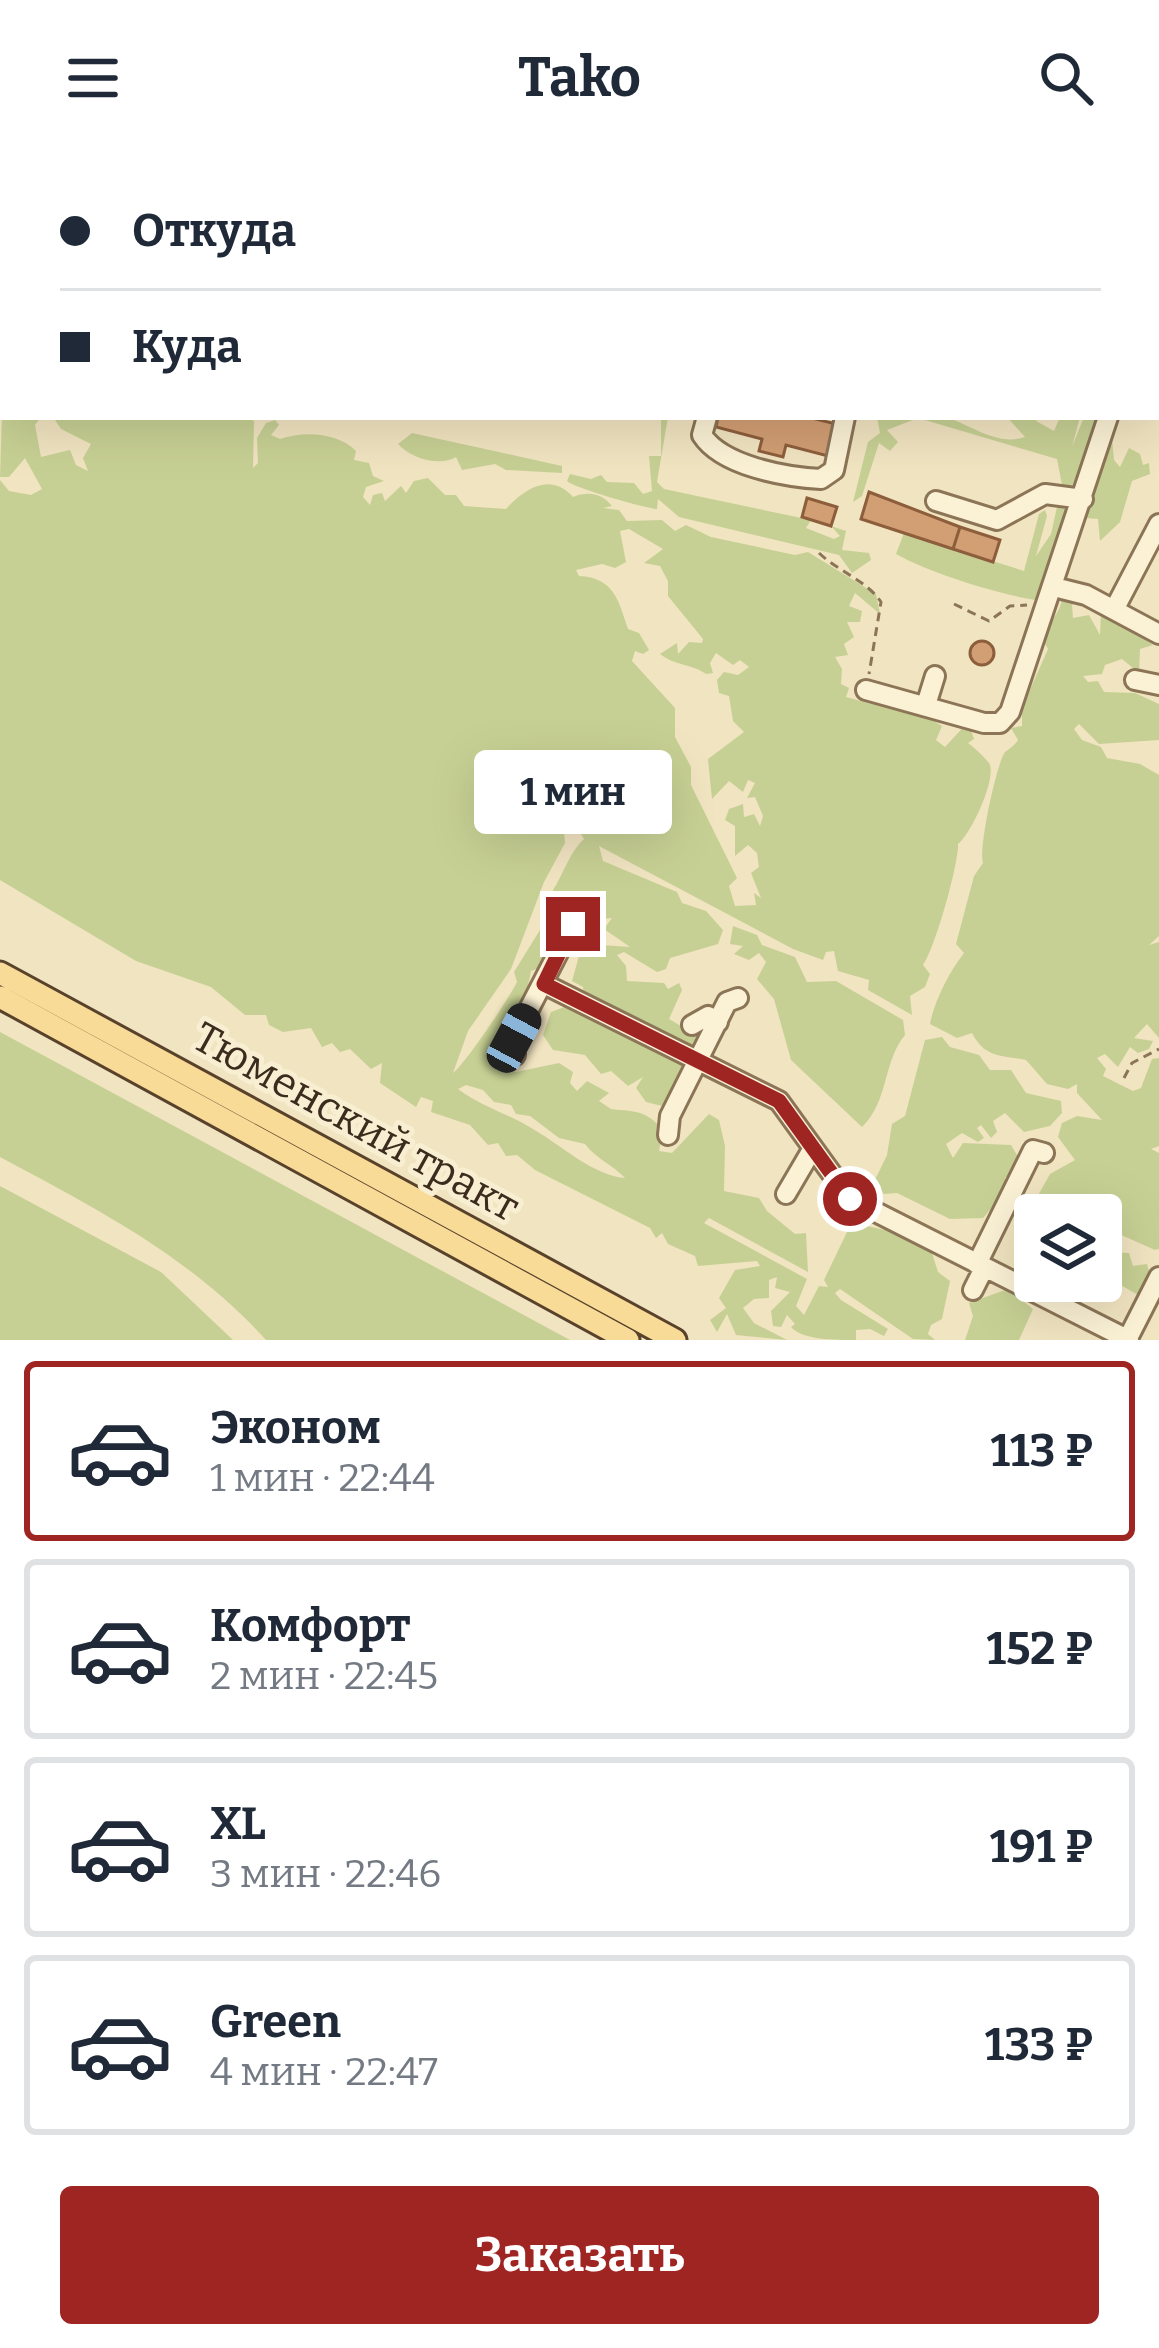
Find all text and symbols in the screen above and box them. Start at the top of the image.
icon: menu [60,45,126,111]
icon: search [1033,45,1099,111]
text: Tako [518,46,641,110]
text: Откуда [132,204,296,258]
text: Куда [132,320,242,374]
callout: 1 мин [474,750,672,834]
text: 1 мин [520,769,626,815]
route end [546,897,600,951]
car [481,998,547,1078]
street label: Тюменский тракт [185,1012,527,1232]
route start [823,1172,877,1226]
map controls [1014,1194,1122,1302]
button: layers [1014,1194,1122,1302]
icon: car [66,1397,174,1505]
text: Эконом [210,1401,381,1455]
text: 113 ₽ [991,1424,1093,1478]
text: 1 мин · 22:44 [210,1455,435,1501]
icon: car [66,1595,174,1703]
text: Комфорт [210,1599,410,1653]
text: 152 ₽ [987,1622,1093,1676]
text: 2 мин · 22:45 [210,1653,438,1699]
icon: car [66,1793,174,1901]
text: XL [210,1797,266,1851]
text: 191 ₽ [990,1820,1093,1874]
text: 3 мин · 22:46 [210,1851,441,1897]
icon: car [66,1991,174,2099]
text: Green [210,1995,341,2049]
text: 133 ₽ [985,2018,1093,2072]
text: 4 мин · 22:47 [210,2049,438,2095]
button: Заказать [60,2186,1099,2324]

